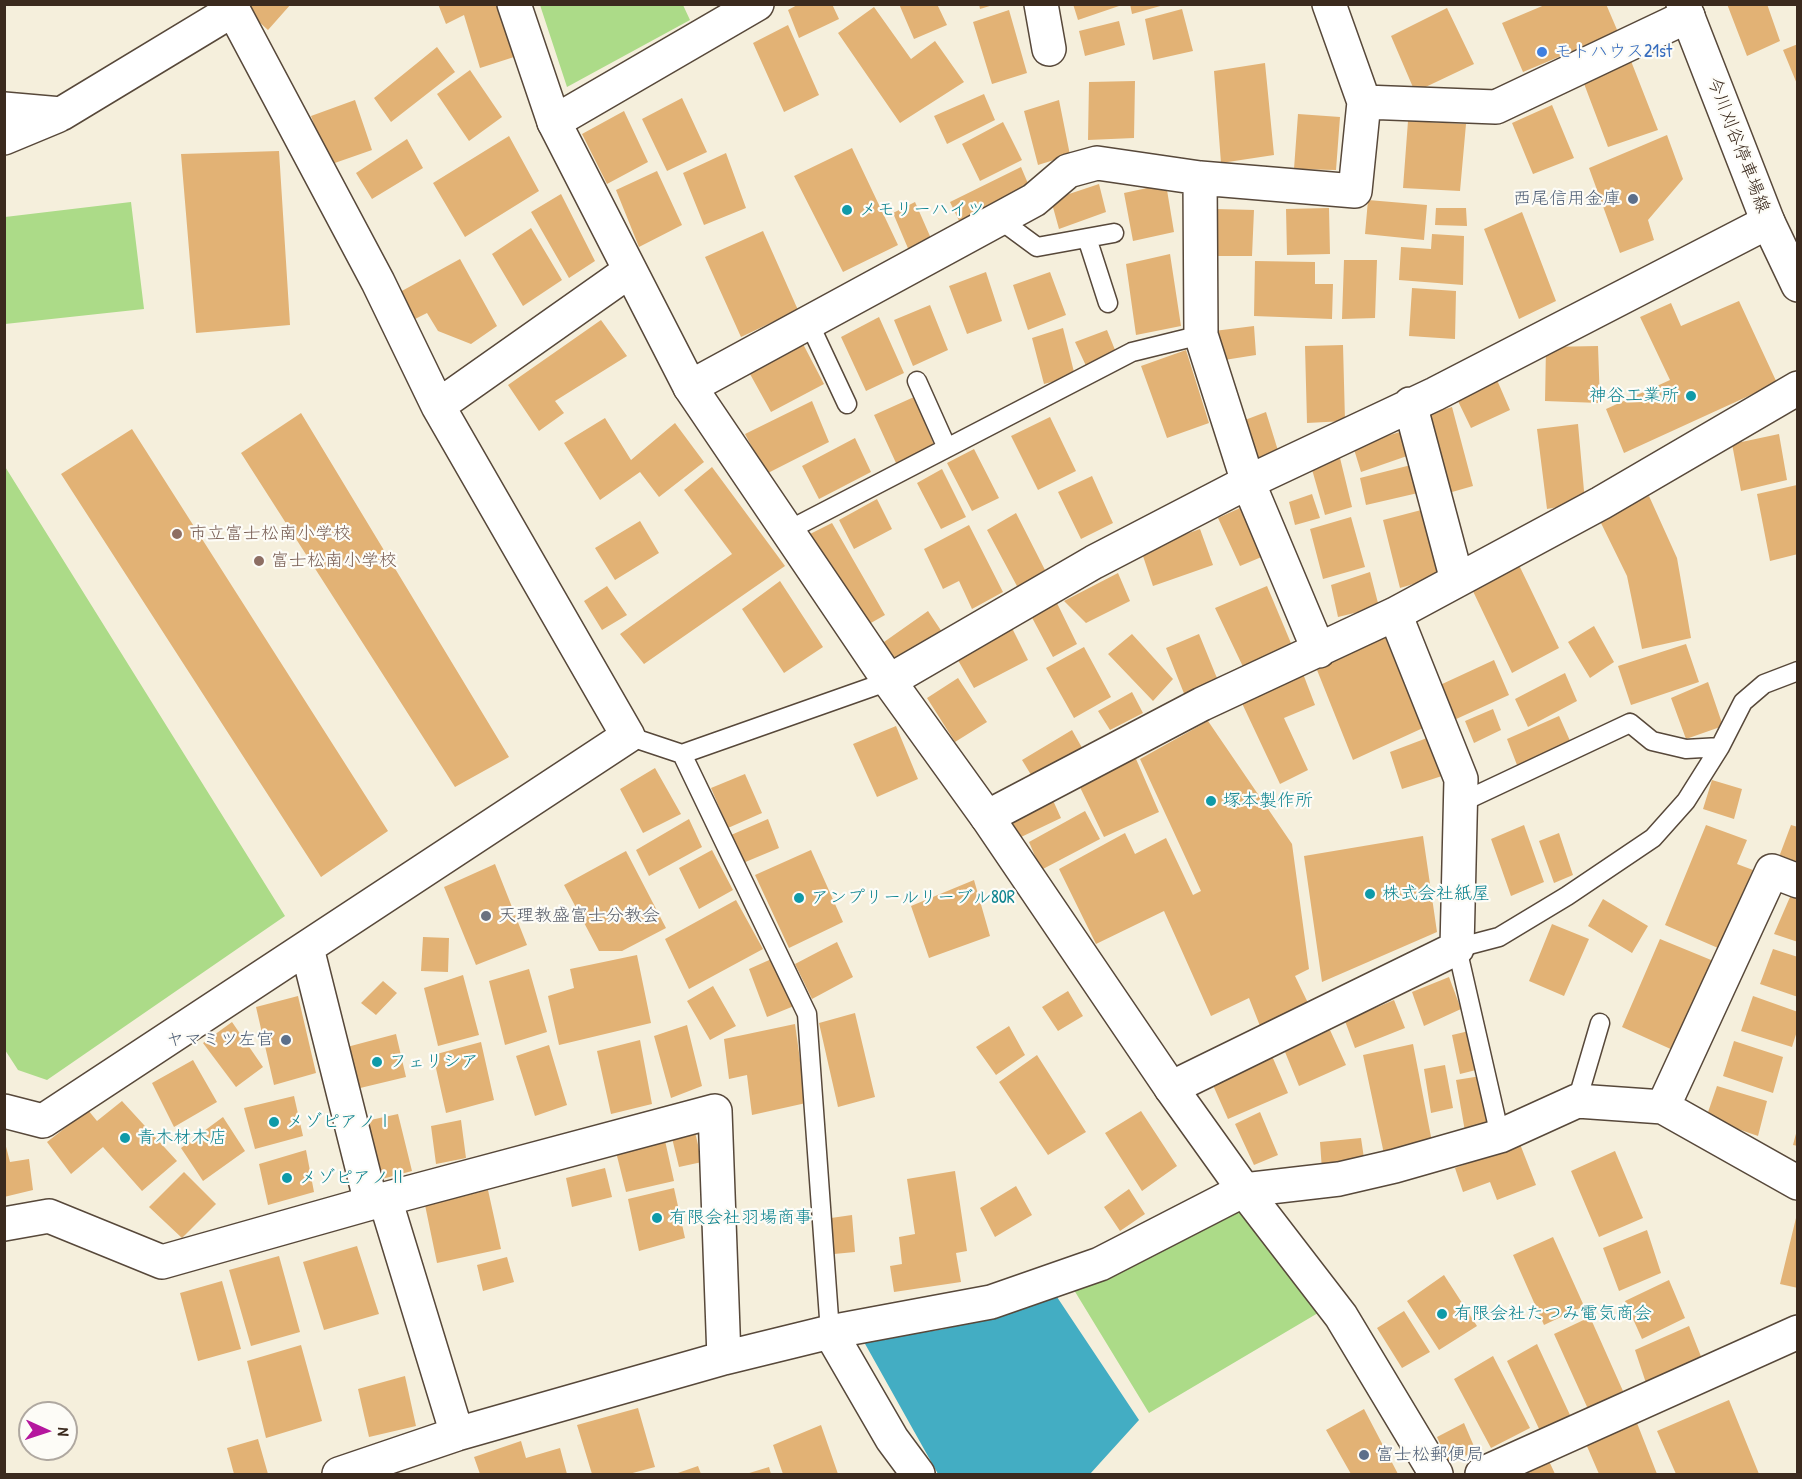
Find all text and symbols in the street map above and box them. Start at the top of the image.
place label: モトハウス21st [1554,41,1672,63]
marker: モトハウス21st [1535,45,1549,59]
street label: 今川刈谷停車場線 [1702,74,1774,216]
place label: 西尾信用金庫 [1513,188,1621,210]
marker: 西尾信用金庫 [1626,192,1640,206]
place label: メモリーハイツ [859,199,985,221]
marker: メモリーハイツ [840,203,854,217]
place label: 神谷工業所 [1589,385,1679,407]
marker: 神谷工業所 [1684,389,1698,403]
place label: 市立富士松南小学校 [189,523,351,545]
marker: 市立富士松南小学校 [170,527,184,541]
place label: 富士松南小学校 [271,550,397,572]
marker: 富士松南小学校 [252,554,266,568]
place label: 塚本製作所 [1223,790,1313,812]
marker: 塚本製作所 [1204,794,1218,808]
place label: 株式会社紙屋 [1382,883,1490,905]
place label: アンプリールリーブル80R [811,887,1015,909]
marker: 株式会社紙屋 [1363,887,1377,901]
marker: アンプリールリーブル80R [792,891,806,905]
place label: 天理教盛富士分教会 [498,905,660,927]
marker: 天理教盛富士分教会 [479,909,493,923]
place label: ヤマミツ左官 [166,1029,274,1051]
marker: ヤマミツ左官 [279,1033,293,1047]
place label: フェリシア [389,1051,479,1073]
marker: フェリシア [370,1055,384,1069]
place label: メゾピアノⅠ [286,1111,394,1133]
marker: メゾピアノⅠ [267,1115,281,1129]
place label: 青木材木店 [137,1127,227,1149]
marker: 青木材木店 [118,1131,132,1145]
place label: メゾピアノⅡ [299,1167,407,1189]
marker: メゾピアノⅡ [280,1171,294,1185]
place label: 有限会社羽場商事 [669,1207,813,1229]
marker: 有限会社羽場商事 [650,1211,664,1225]
place label: 有限会社たつみ電気商会 [1454,1303,1652,1325]
marker: 有限会社たつみ電気商会 [1435,1307,1449,1321]
north arrow [18,1401,78,1461]
text: N [53,1427,75,1437]
place label: 富士松郵便局 [1376,1444,1484,1466]
marker: 富士松郵便局 [1357,1448,1371,1462]

